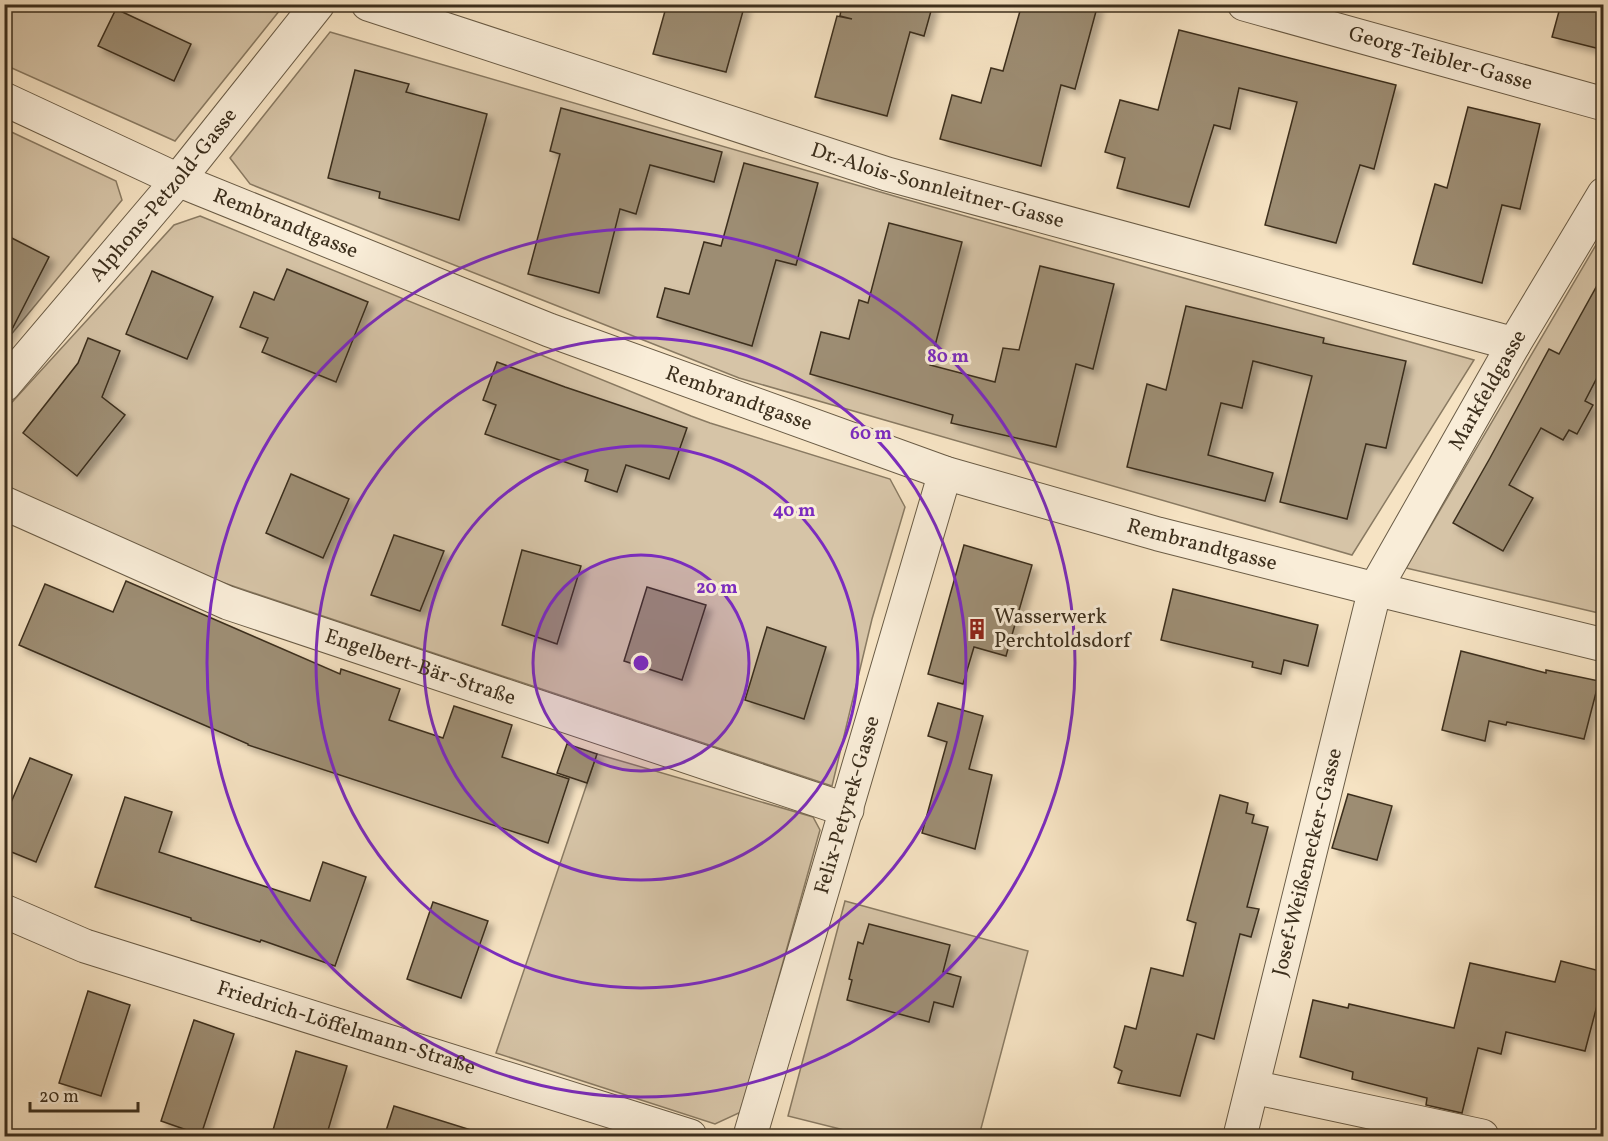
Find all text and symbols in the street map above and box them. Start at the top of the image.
street label: Georg-Teibler-Gasse [1345,19,1536,98]
street label: Alphons-Petzold-Gasse [83,102,244,288]
street label: Dr.-Alois-Sonnleitner-Gasse [807,136,1067,236]
street label: Rembrandtgasse [209,181,363,266]
street label: Markfeldgasse [1442,324,1534,456]
text: 80 m [927,345,969,370]
street label: Rembrandtgasse [661,359,816,438]
text: 60 m [850,422,892,447]
text: 40 m [773,499,815,524]
street label: Rembrandtgasse [1123,511,1280,578]
text: 20 m [696,576,738,601]
place label: Wasserwerk Perchtoldsdorf [994,603,1132,656]
building icon: Wasserwerk Perchtoldsdorf [965,617,989,641]
street label: Engelbert-Bär-Straße [321,622,519,713]
centre of rings [631,653,651,673]
street label: Felix-Petyrek-Gasse [807,712,887,898]
street label: Josef-Weißenecker-Gasse [1265,745,1350,979]
street label: Friedrich-Löffelmann-Straße [213,974,479,1082]
scale bar [30,1075,138,1113]
text: 20 m [39,1085,79,1110]

